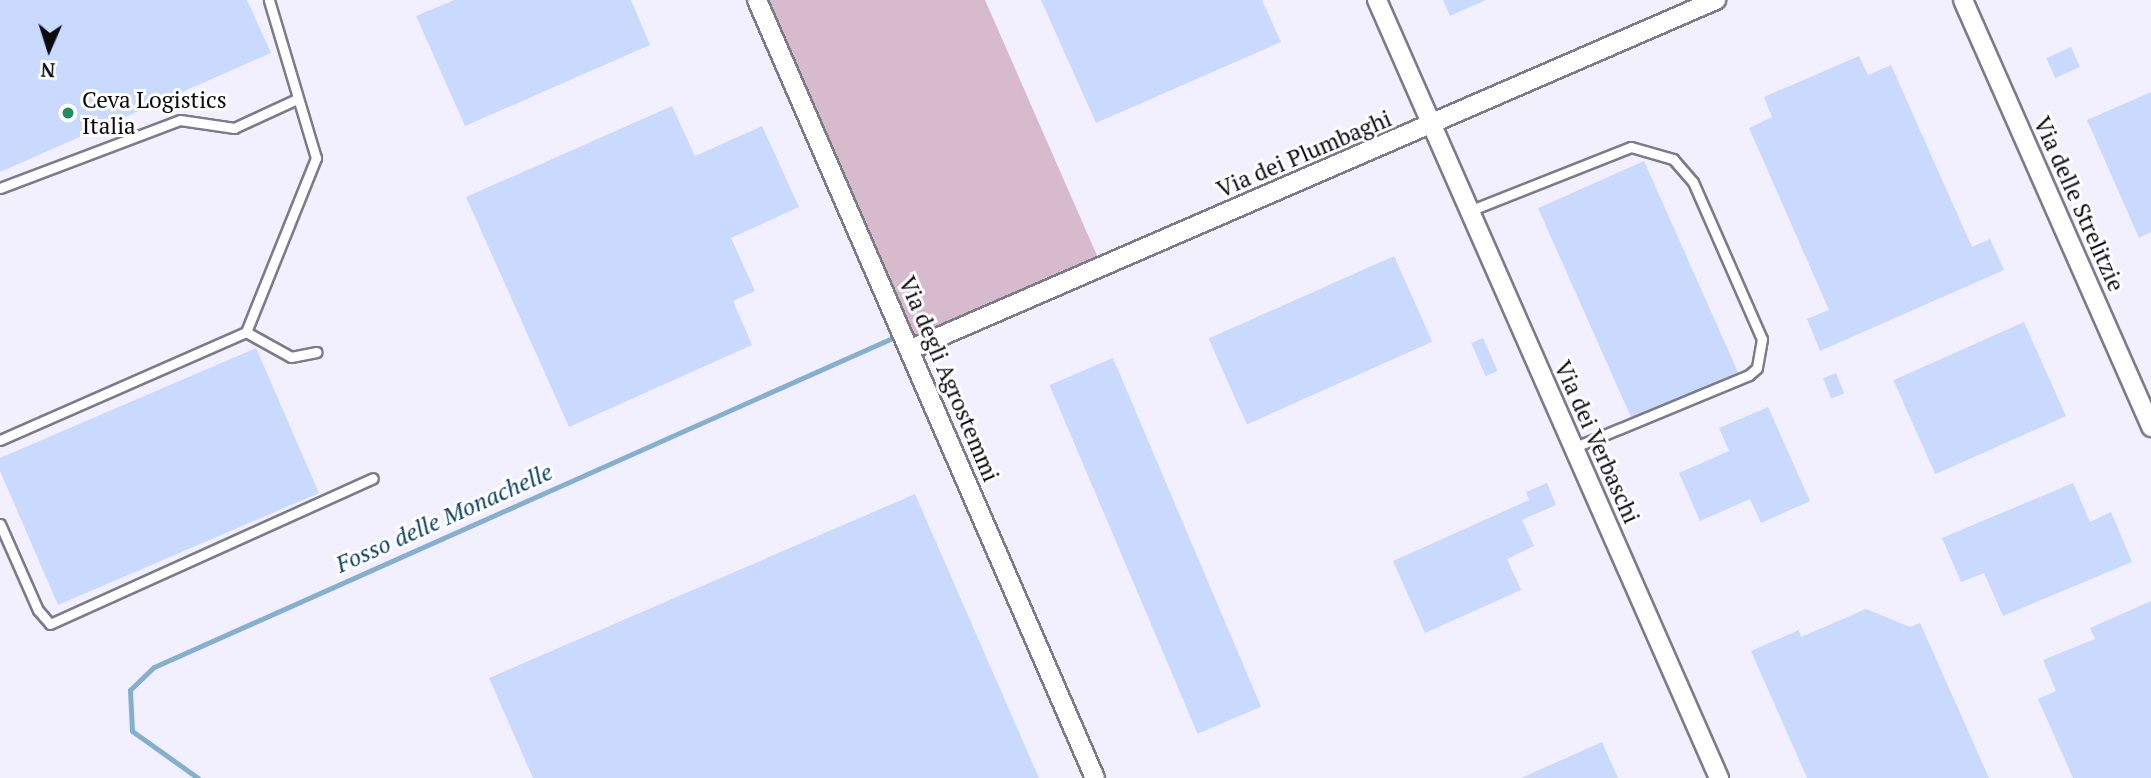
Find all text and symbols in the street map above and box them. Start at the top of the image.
north arrow [14,14,84,84]
text: N [40,58,56,83]
place label: Ceva Logistics Italia [82,86,227,140]
marker: Ceva Logistics Italia [60,105,76,121]
street label: Via dei Plumbaghi [1213,105,1395,203]
street label: Via delle Strelitzie [2028,112,2130,296]
street label: Via degli Agrostemmi [893,272,1005,486]
street label: Via dei Verbaschi [1549,356,1645,528]
water label: Fosso delle Monachelle [331,457,557,579]

